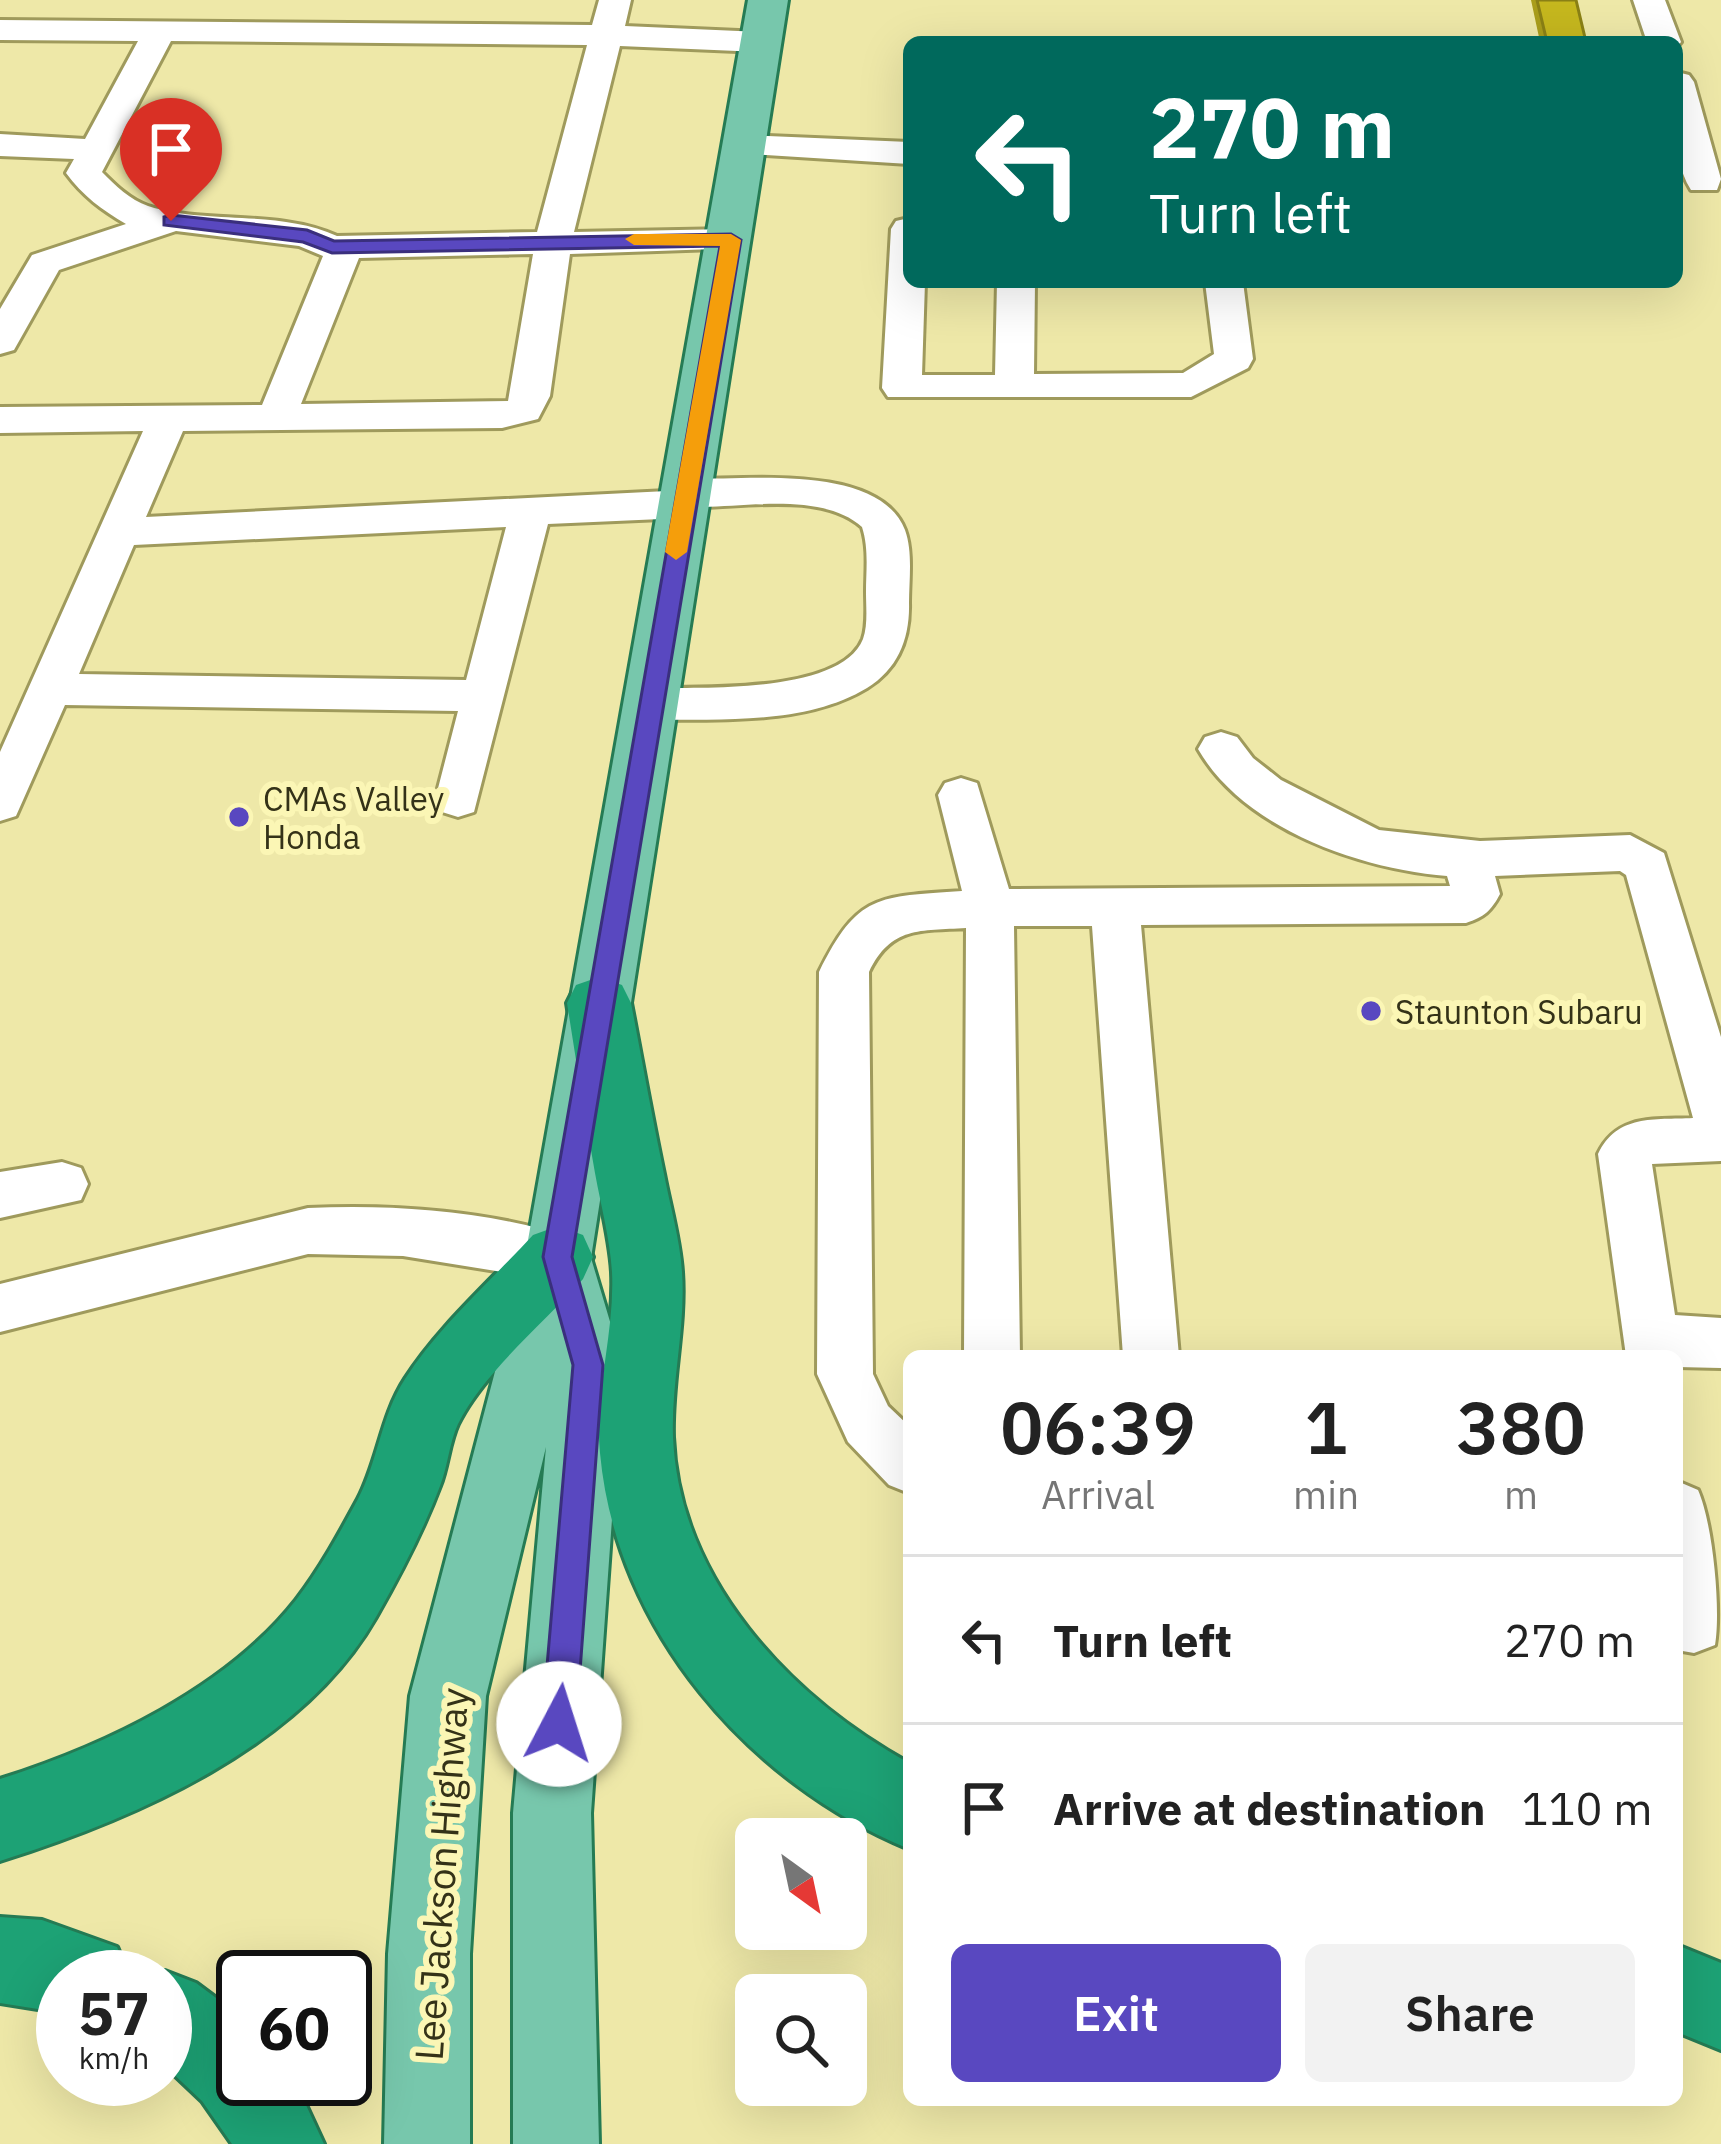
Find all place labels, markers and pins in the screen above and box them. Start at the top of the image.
pin [120,98,222,221]
place label: CMAs Valley Honda [263,777,444,858]
marker: CMAs Valley Honda [226,804,252,830]
place label: Staunton Subaru [1395,990,1643,1033]
marker: Staunton Subaru [1358,998,1384,1024]

